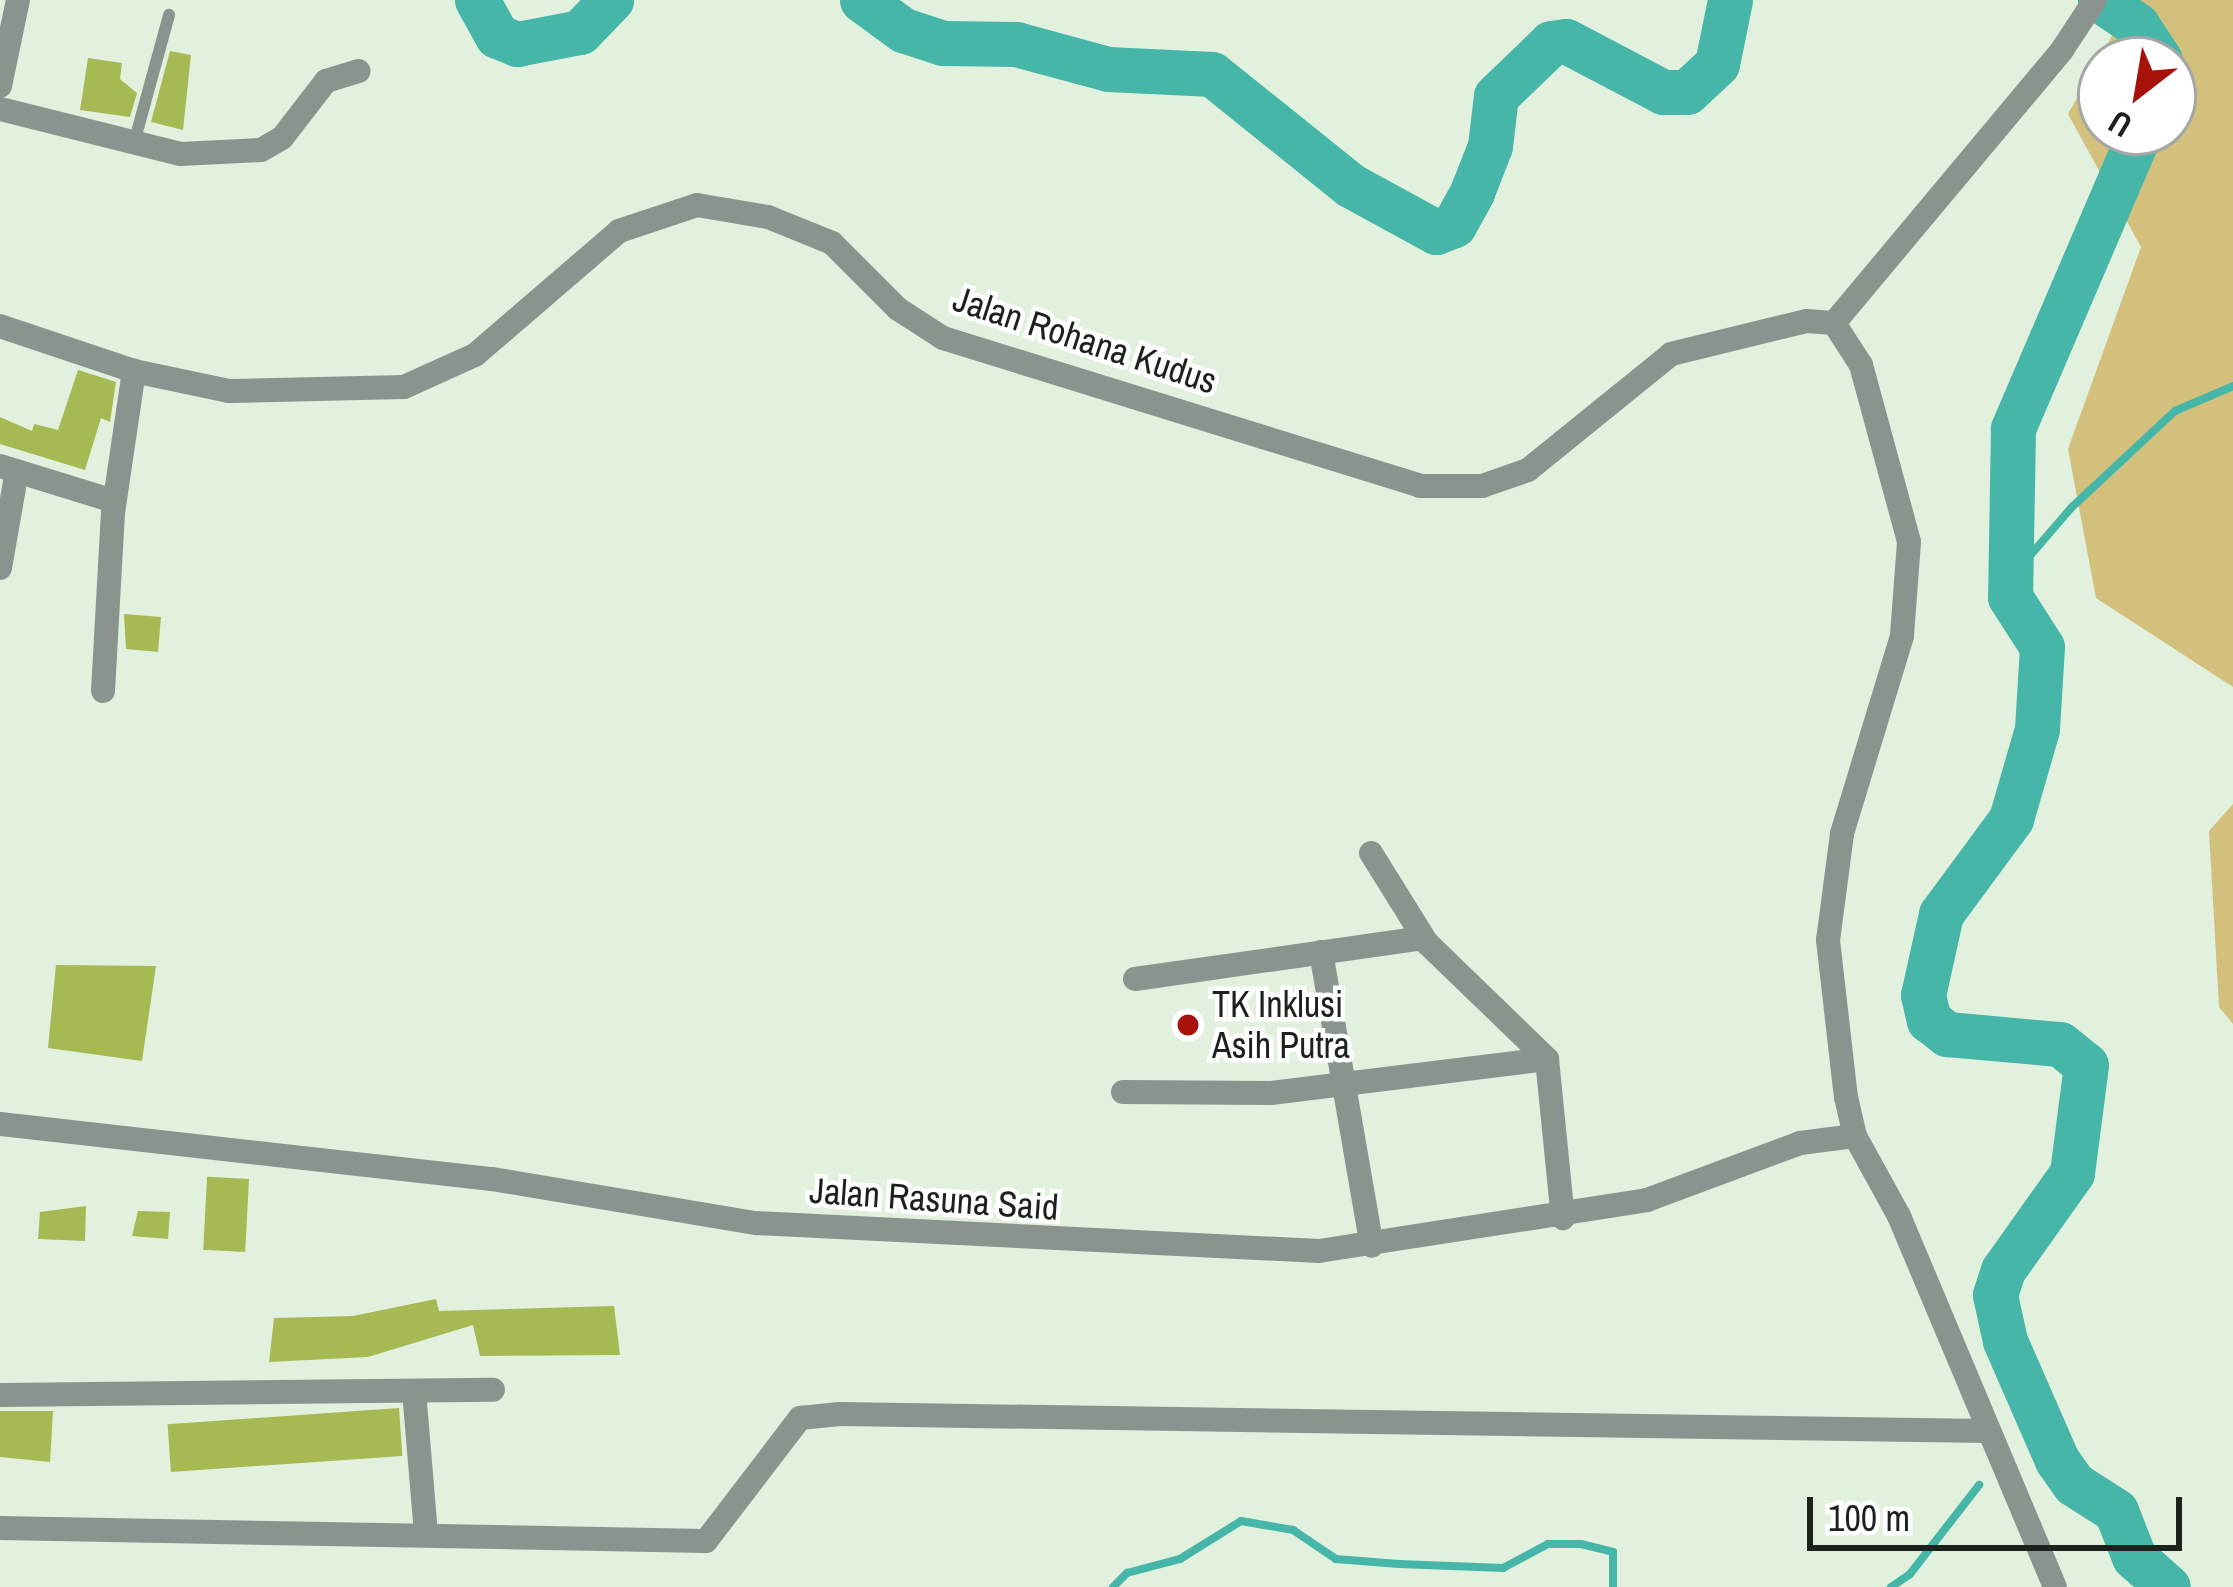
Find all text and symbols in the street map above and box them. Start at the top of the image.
north arrow [2077,36,2197,156]
text: U [2100,100,2140,148]
street label: Jalan Rohana Kudus [948,277,1222,403]
place label: TK Inklusi Asih Putra [1212,982,1350,1067]
marker: TK Inklusi Asih Putra [1175,1012,1201,1038]
street label: Jalan Rasuna Said [808,1169,1060,1229]
scale bar [1813,1473,2188,1547]
text: 100 m [1828,1494,1910,1542]

